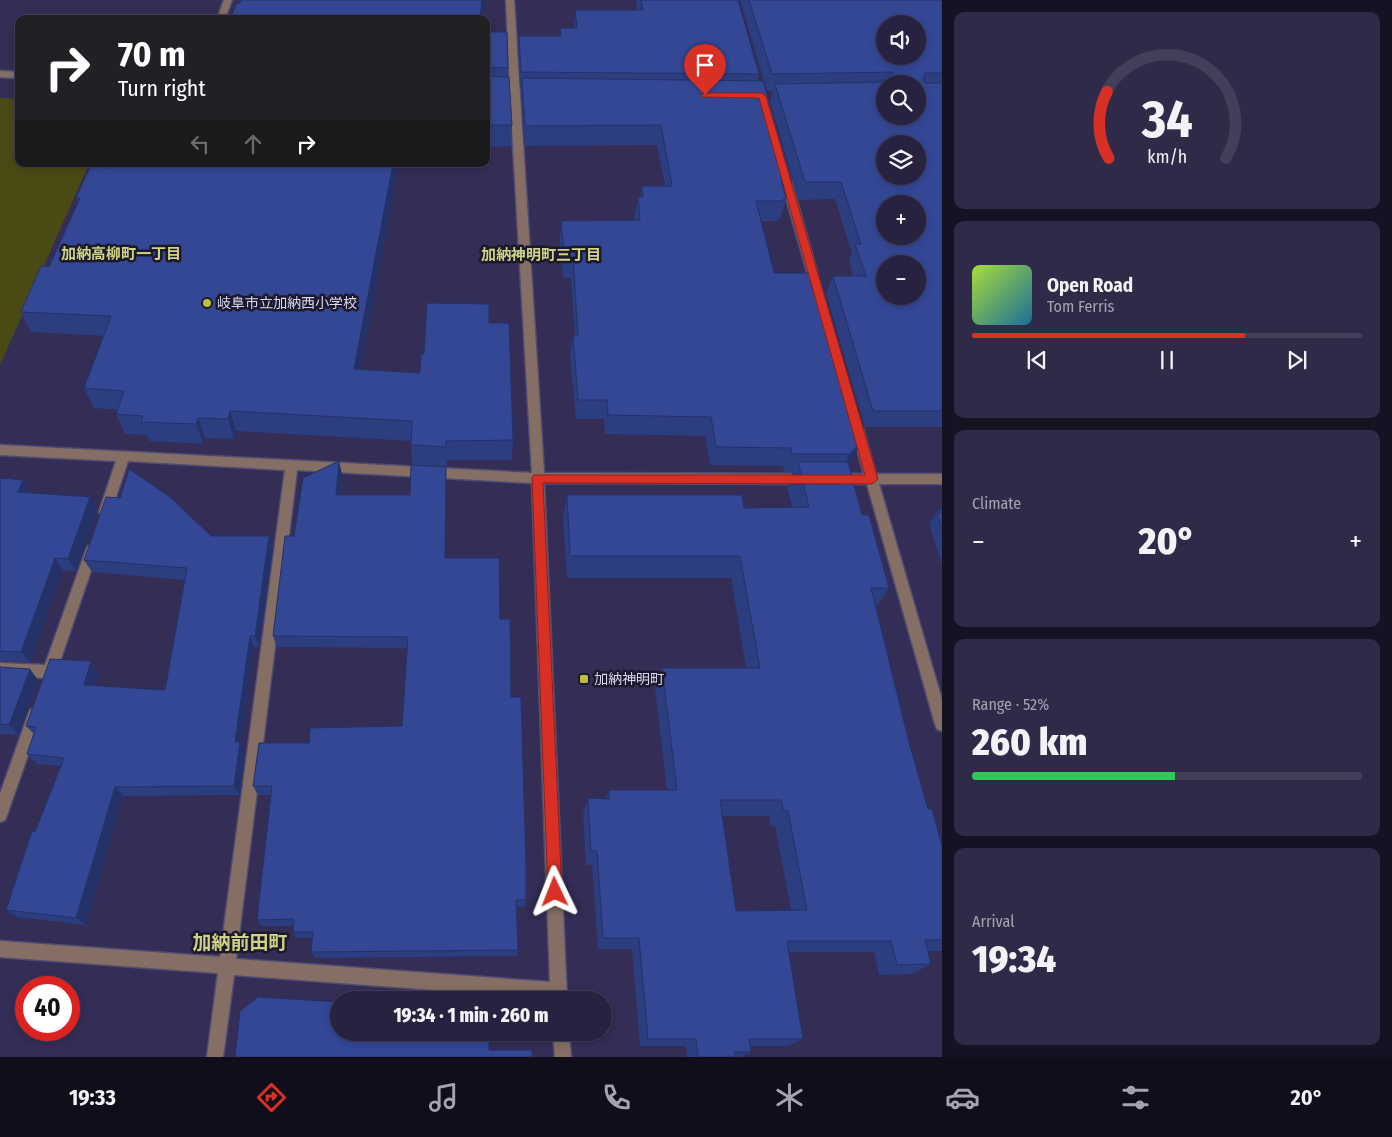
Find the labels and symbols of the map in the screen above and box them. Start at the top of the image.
pin [684,44,726,95]
district label: 加納高柳町一丁目 [61,245,181,263]
district label: 加納神明町三丁目 [481,246,601,264]
place label: 岐阜市立加納西小学校 [217,295,357,312]
marker: 岐阜市立加納西小学校 [201,297,213,309]
place label: 加納神明町 [594,671,664,688]
marker: 加納神明町 [578,673,590,685]
position arrow [528,865,580,917]
district label: 加納前田町 [192,931,288,954]
speed limit sign: 40 [15,976,80,1041]

